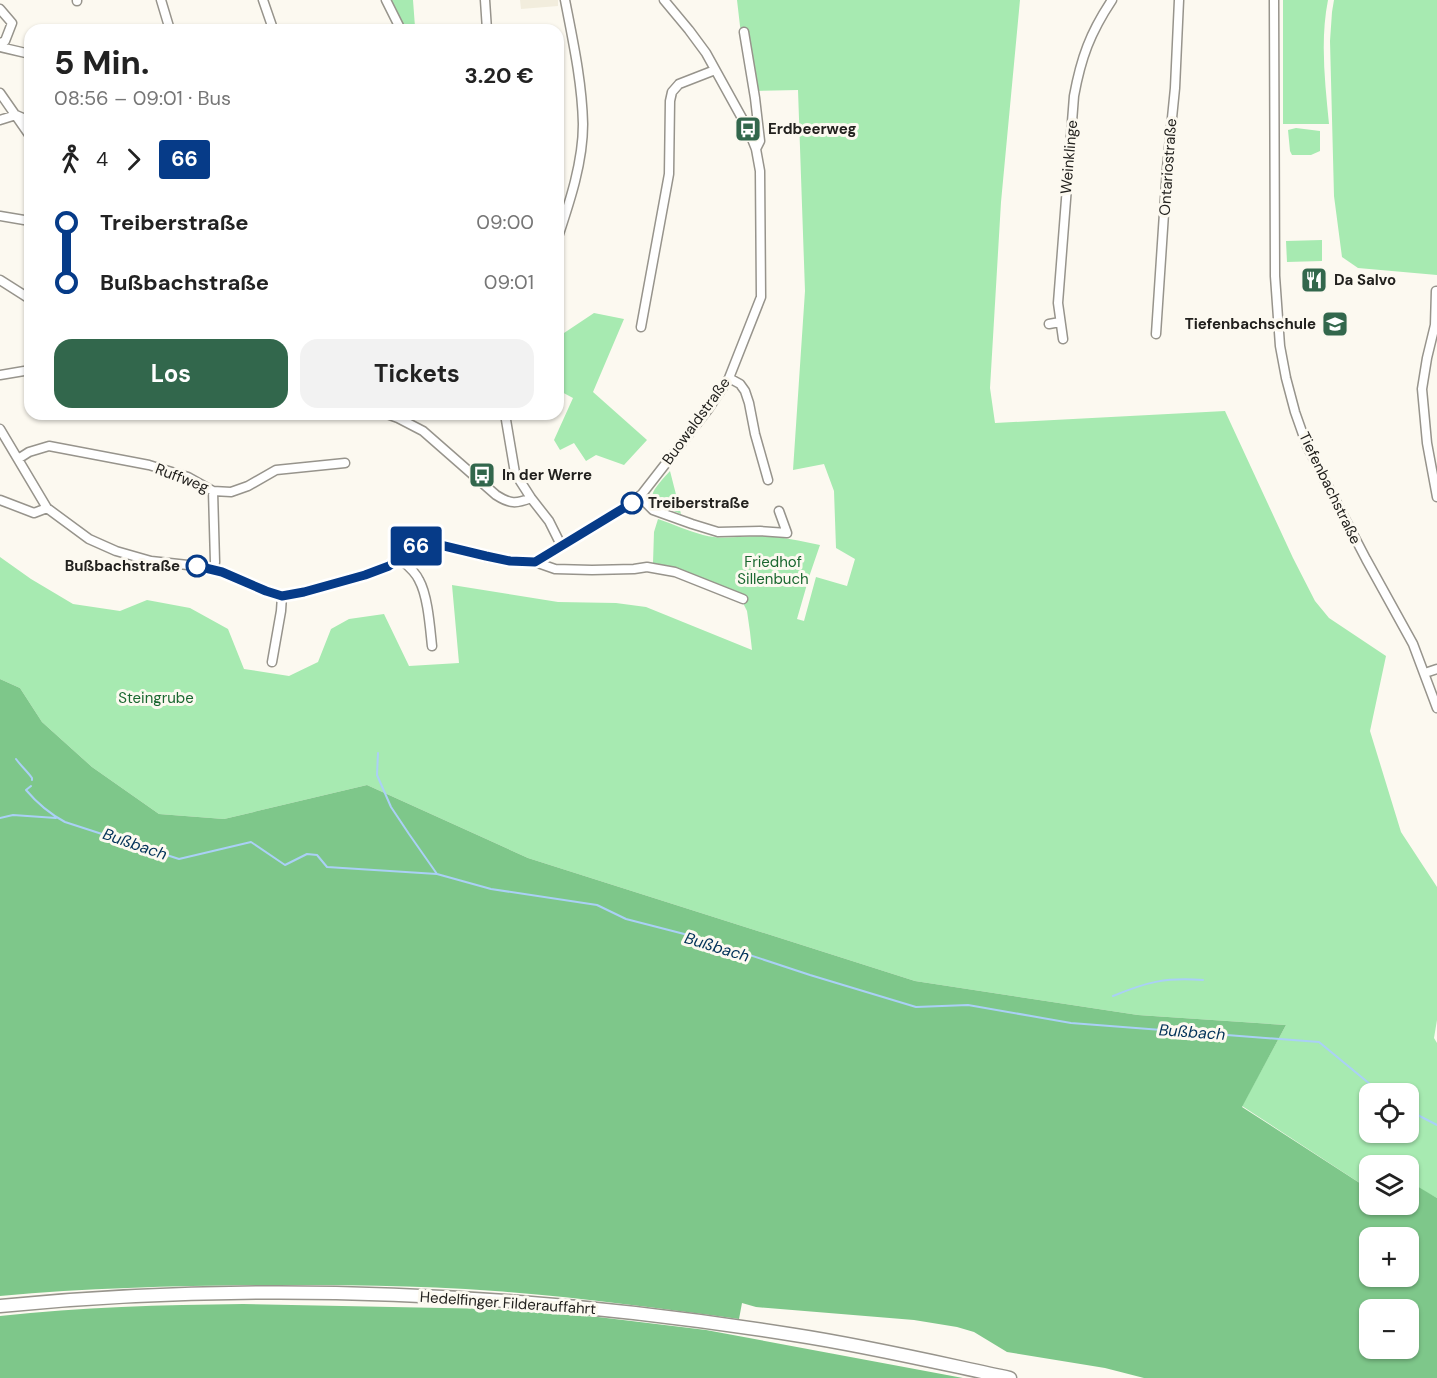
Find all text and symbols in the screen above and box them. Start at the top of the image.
text: 5 Min. [54,41,149,84]
text: 3.20 € [465,61,534,90]
text: 08:56 – 09:01 · Bus [54,85,231,111]
bus stop icon: Erdbeerweg [733,114,763,144]
street label: Ontariostraße [1155,118,1181,216]
place label: Erdbeerweg [768,119,856,139]
street label: Weinklinge [1056,119,1082,195]
icon: walk [54,143,87,176]
icon: forward [117,143,150,176]
text: 66 [171,145,198,173]
text: 4 [96,146,108,172]
text: Treiberstraße [100,208,248,237]
text: 09:00 [476,209,534,235]
restaurant icon: Da Salvo [1299,265,1329,295]
text: Bußbachstraße [100,268,269,297]
text: 09:01 [484,269,534,295]
place label: Da Salvo [1334,270,1396,290]
school or university icon: Tiefenbachschule [1320,309,1350,339]
place label: Tiefenbachschule [1185,314,1316,334]
button: Los [54,339,288,408]
button: Tickets [300,339,534,408]
street label: Buowaldstraße [658,373,734,469]
street label: Tiefenbachstraße [1294,429,1366,547]
street label: Ruffweg [152,459,212,497]
bus stop icon: In der Werre [467,460,497,490]
place label: In der Werre [502,465,592,485]
marker: Treiberstraße [621,492,643,514]
place label: Treiberstraße [648,493,749,513]
line badge: 66 [389,526,443,566]
text: 66 [403,532,429,560]
park label: Friedhof Sillenbuch [737,552,809,589]
marker: Bußbachstraße [186,555,208,577]
place label: Bußbachstraße [65,556,180,576]
park label: Steingrube [118,688,194,708]
water label: Bußbach [100,823,170,865]
water label: Bußbach [682,927,752,967]
water label: Bußbach [1158,1019,1226,1045]
map controls [1359,1083,1419,1359]
button: locate [1359,1083,1419,1143]
button: layers [1359,1155,1419,1215]
button: + [1359,1227,1419,1287]
street label: Hedelfinger Filderauffahrt [419,1287,597,1319]
button: − [1359,1299,1419,1359]

